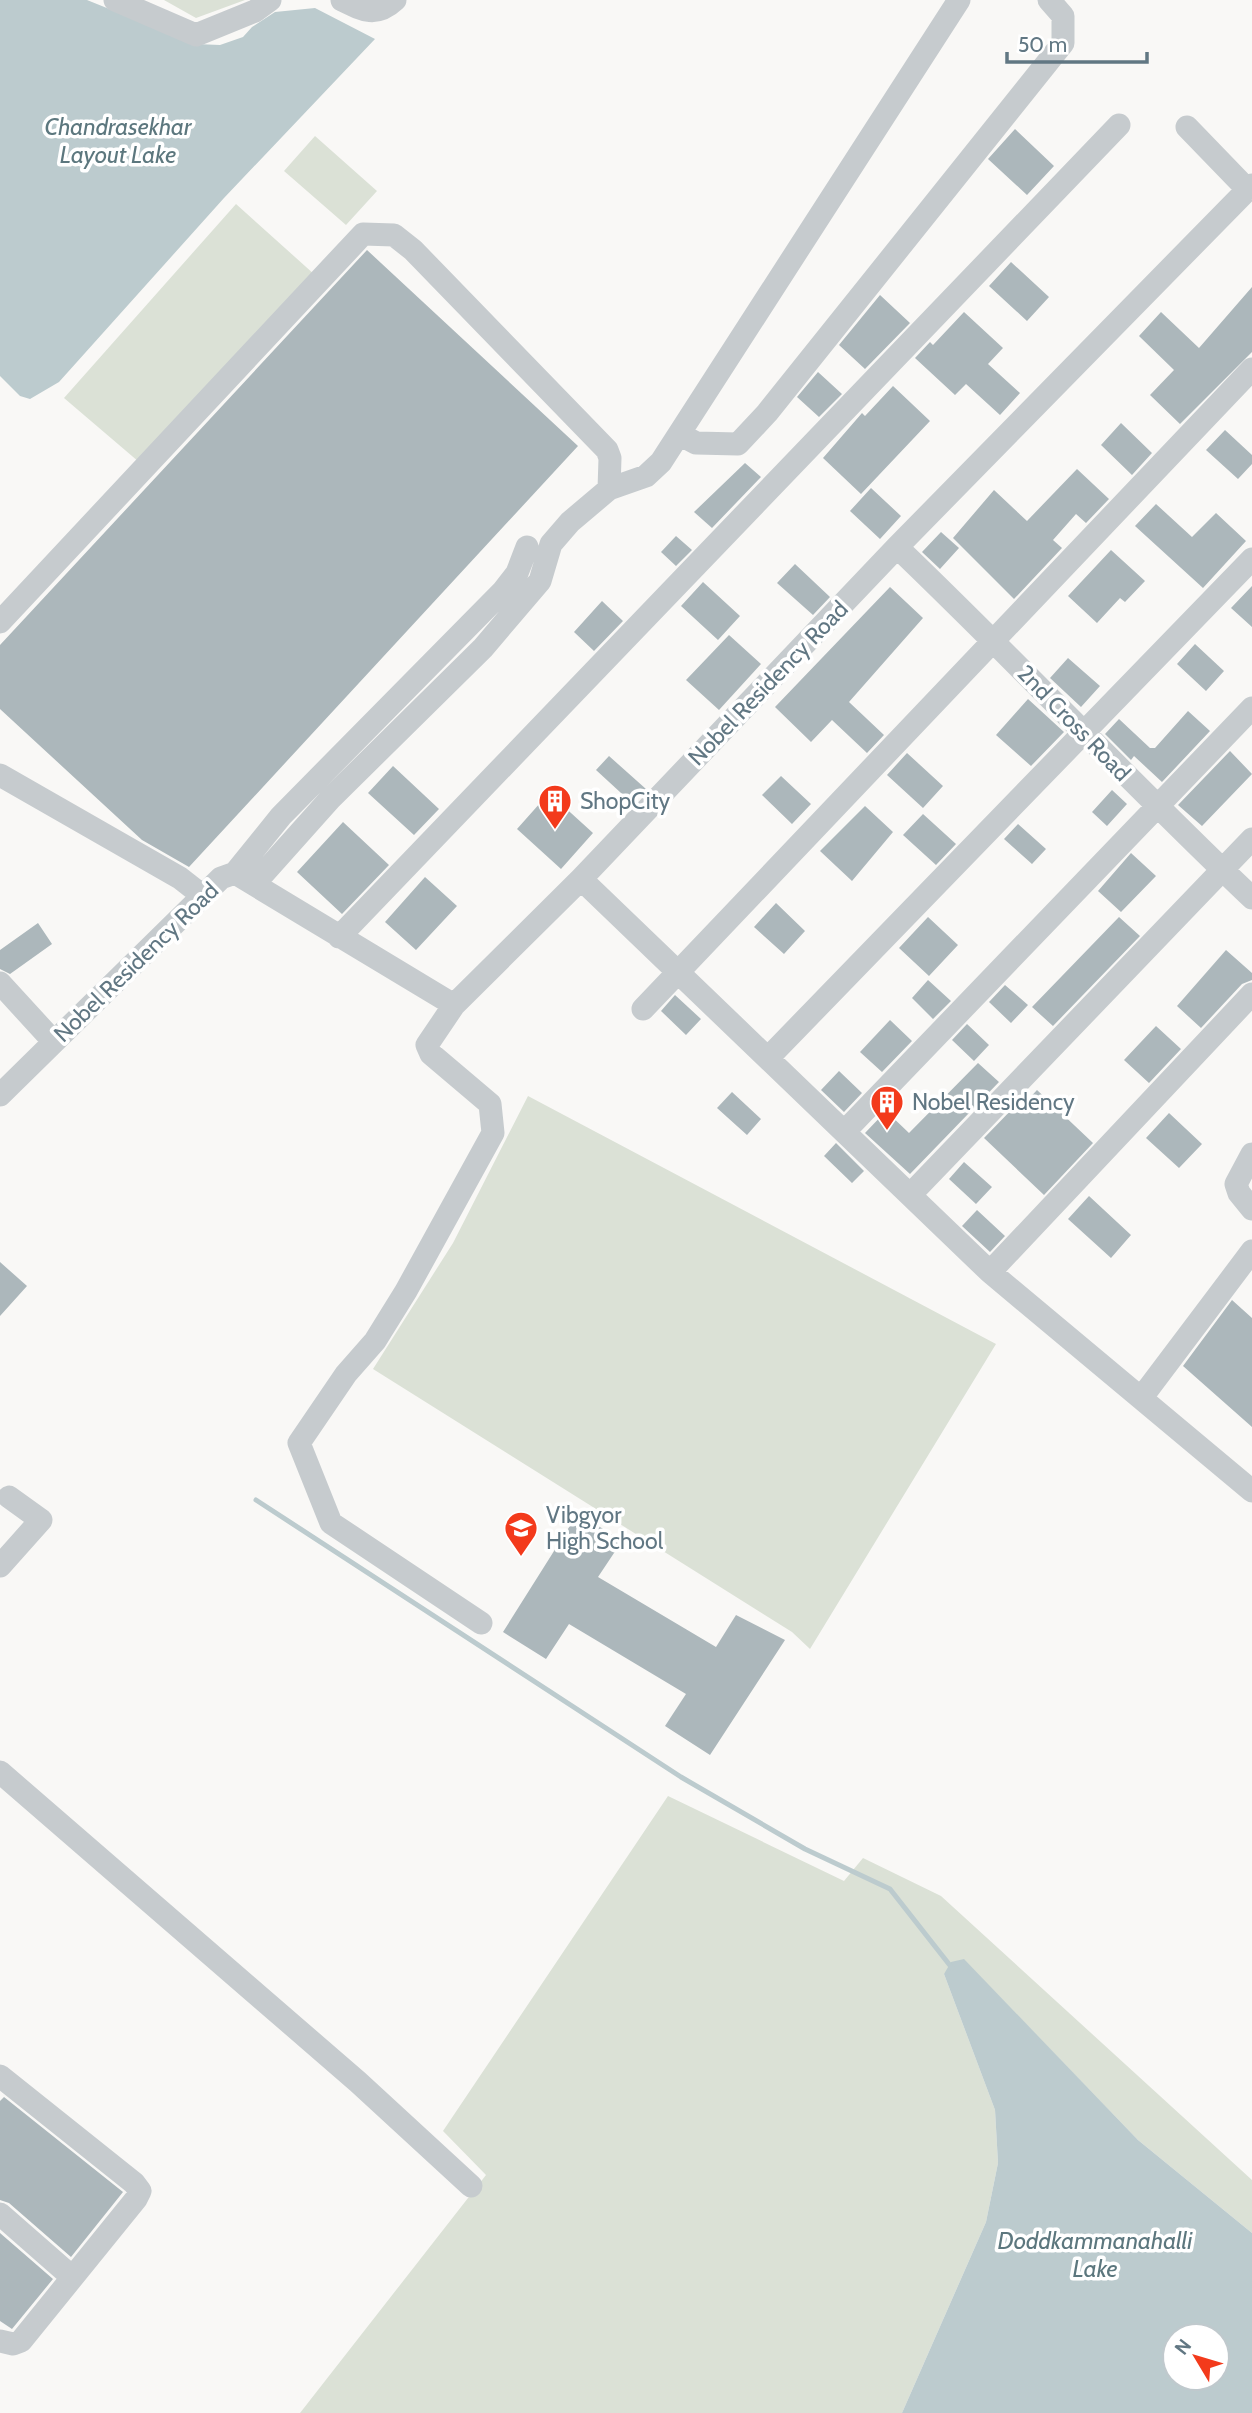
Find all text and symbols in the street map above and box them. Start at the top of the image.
scale bar [1007,21,1147,65]
text: 50 m [1018,32,1067,57]
water label: Chandrasekhar Layout Lake [45,112,193,169]
street label: Nobel Residency Road [682,595,854,771]
street label: 2nd Cross Road [1012,659,1136,787]
building icon: ShopCity [536,782,574,831]
place label: ShopCity [580,787,670,815]
street label: Nobel Residency Road [48,876,224,1048]
building icon: Nobel Residency [868,1083,906,1132]
place label: Nobel Residency [912,1088,1075,1116]
place label: Vibgyor High School [546,1501,664,1555]
school or university icon: Vibgyor High School [502,1509,540,1558]
water label: Doddkammanahalli Lake [998,2226,1193,2283]
north arrow [1161,2322,1231,2392]
text: N [1170,2334,1196,2359]

